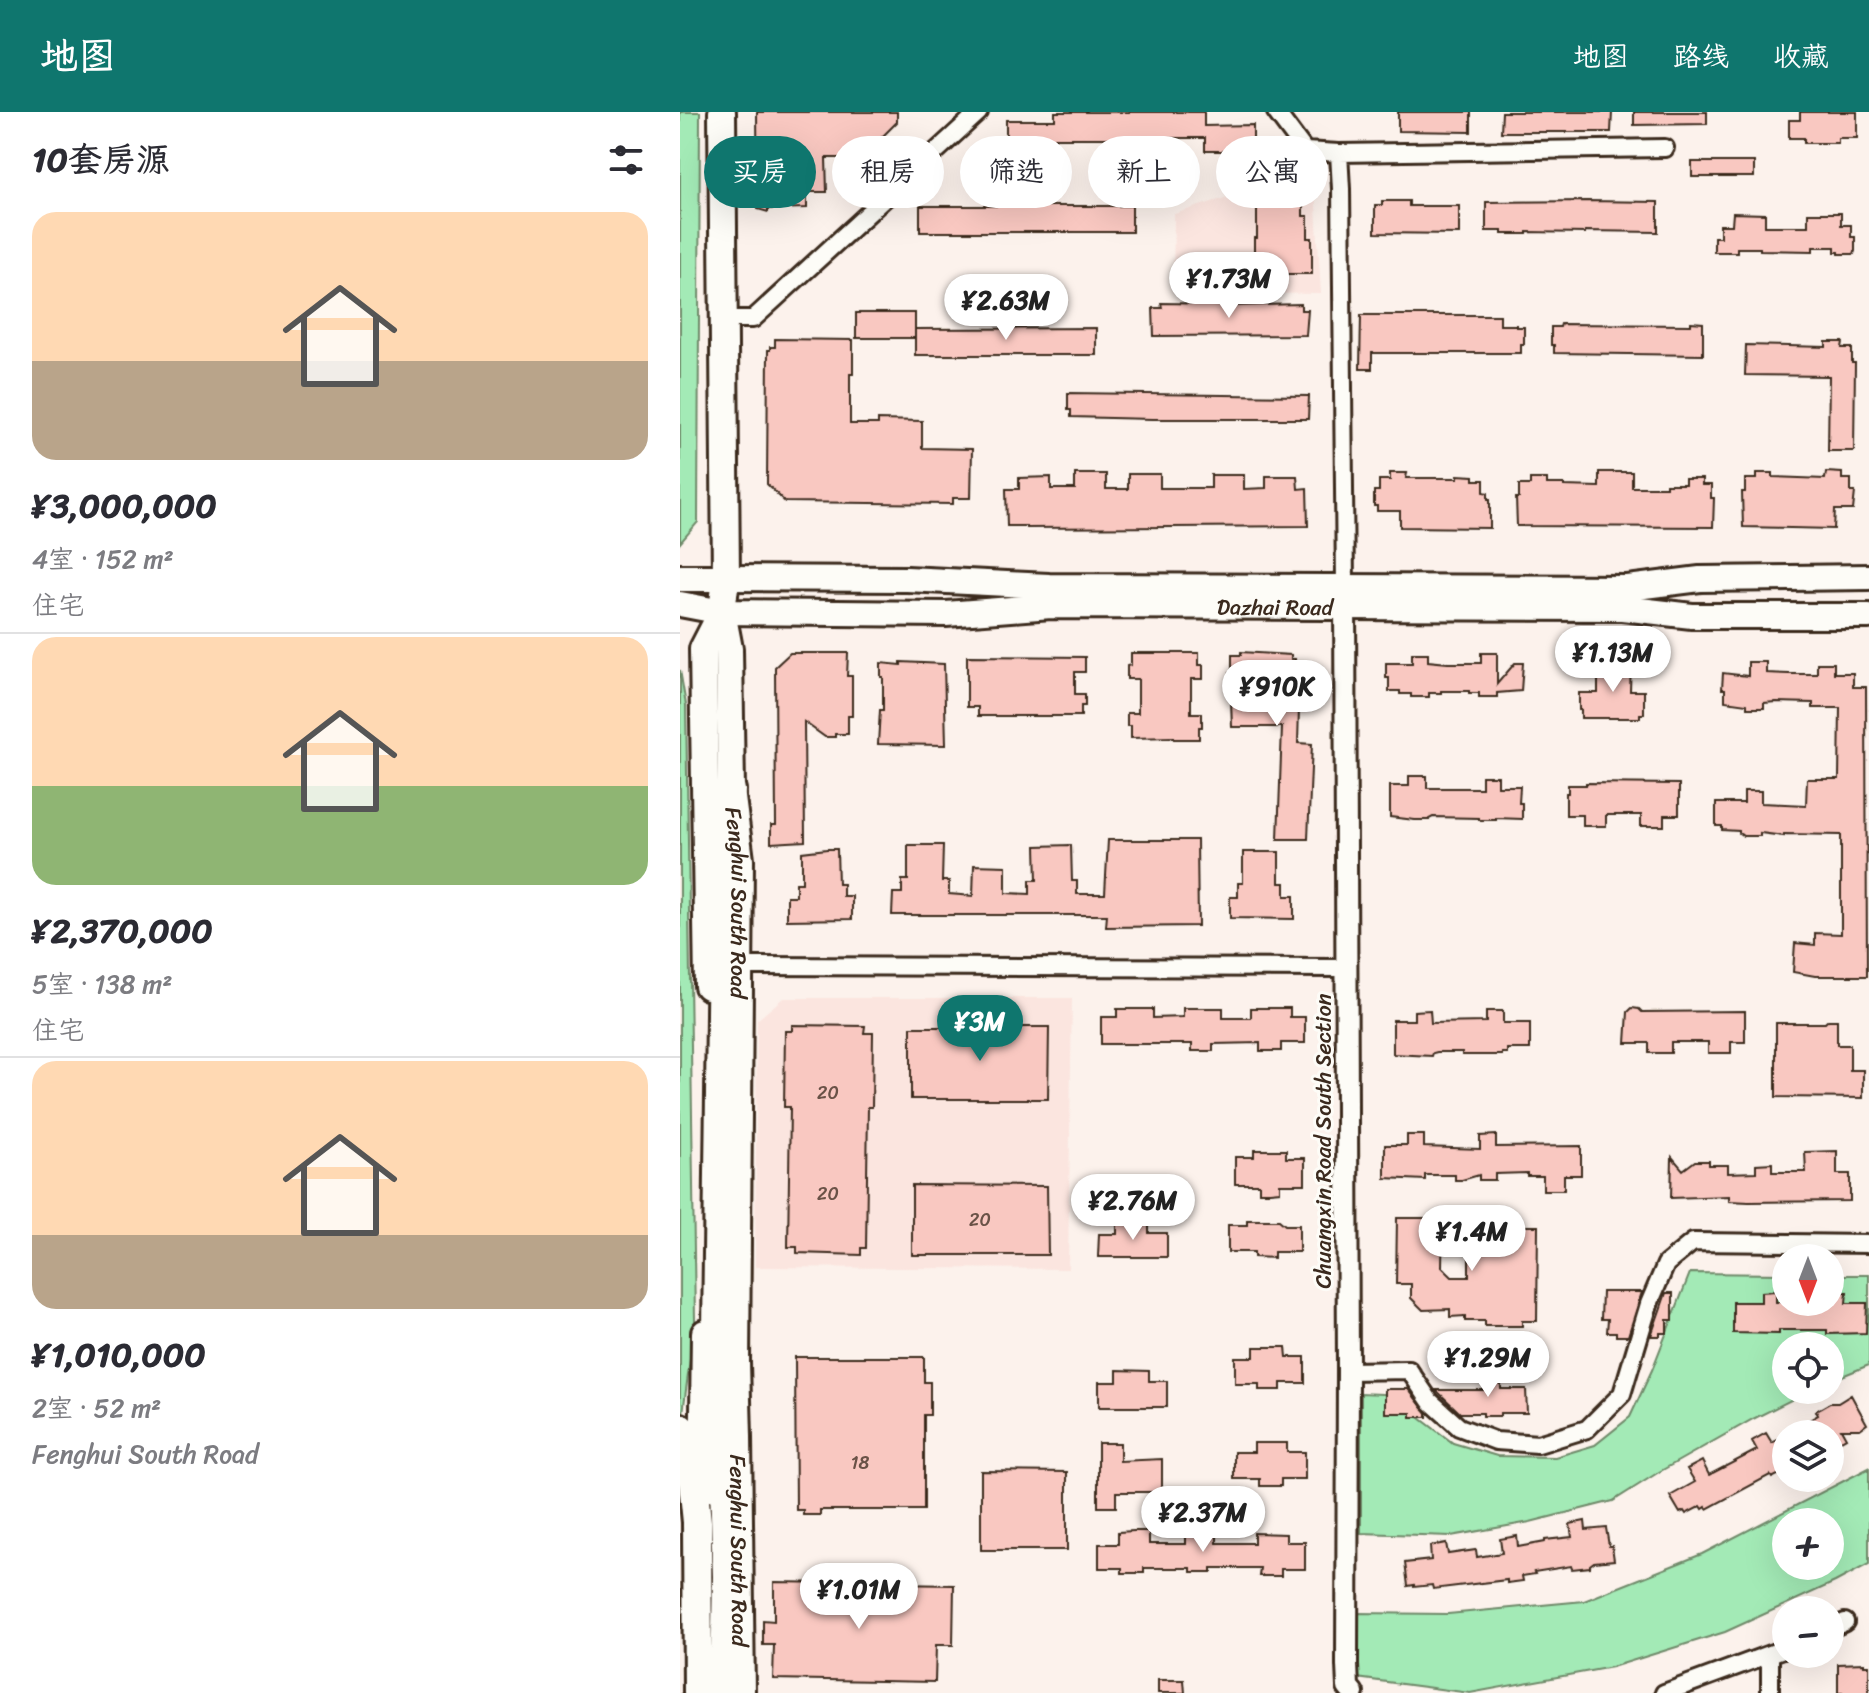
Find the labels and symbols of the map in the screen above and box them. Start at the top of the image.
pin: ¥1.73M [1164,252,1294,320]
pin: ¥2.63M [941,274,1071,342]
street label: Dazhai Road [1217,588,1335,627]
pin: ¥1.13M [1548,626,1678,694]
pin: ¥910K [1221,660,1333,728]
street label: Fenghui South Road [713,804,759,1000]
street label: Chuangxin Road South Section [1304,993,1343,1288]
pin: ¥3M [941,995,1019,1063]
house number: 20 [817,1077,839,1109]
pin: ¥2.76M [1068,1174,1198,1242]
house number: 20 [817,1178,839,1210]
house number: 20 [969,1204,991,1236]
pin: ¥1.4M [1416,1205,1528,1273]
north arrow [1772,1244,1844,1316]
pin: ¥1.29M [1423,1331,1553,1399]
house number: 18 [851,1447,869,1479]
street label: Fenghui South Road [718,1454,759,1648]
pin: ¥2.37M [1138,1486,1268,1554]
pin: ¥1.01M [794,1563,924,1631]

